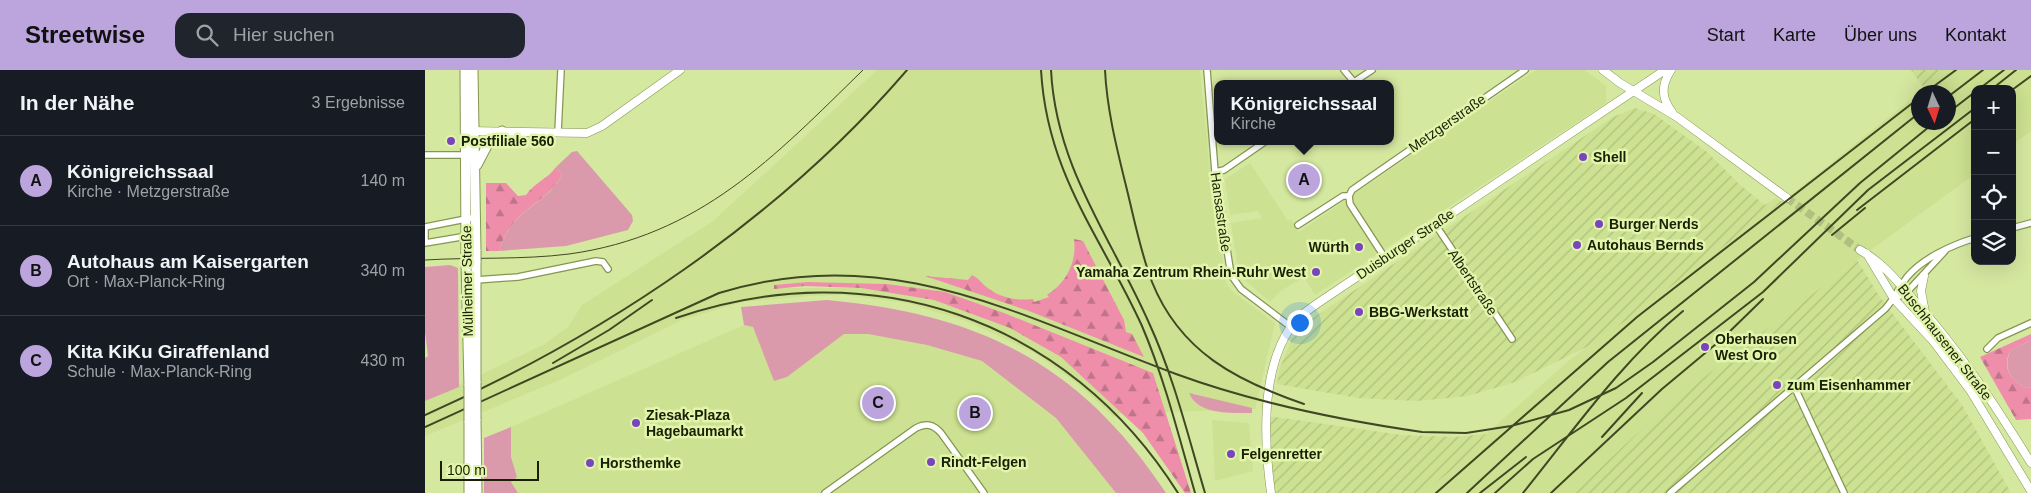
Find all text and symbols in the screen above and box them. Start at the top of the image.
search box [175,13,525,58]
text: Streetwise [25,21,145,48]
icon: search [193,21,221,49]
text: Hier suchen [233,24,334,45]
text: Start [1707,25,1745,45]
text: Karte [1773,25,1816,45]
text: Über uns [1844,25,1917,45]
text: Kontakt [1945,25,2006,45]
popup [1214,80,1394,145]
north arrow [1911,85,1956,130]
map controls [1971,85,2016,265]
button: + [1971,85,2016,130]
street label: Metzgerstraße [1405,90,1489,155]
text: In der Nähe [20,91,134,114]
text: Königreichssaal [1231,93,1377,114]
text: 3 Ergebnisse [312,94,405,111]
text: Kirche [1231,115,1276,132]
button: − [1971,130,2016,175]
place label: Postfiliale 560 [461,133,555,149]
marker: Postfiliale 560 [445,135,457,147]
place label: Shell [1593,149,1626,165]
marker: Shell [1577,151,1589,163]
text: Königreichssaal [67,161,214,182]
pin: A [1288,161,1320,199]
street label: Hansastraße [1208,171,1235,253]
text: A [30,172,42,189]
text: 140 m [361,172,405,189]
button: locate [1971,175,2016,220]
text: Kirche · Metzgerstraße [67,183,230,200]
street label: Duisburger Straße [1353,205,1457,283]
place label: Burger Nerds [1609,216,1699,232]
marker: Burger Nerds [1593,218,1605,230]
button: layers [1971,220,2016,265]
street label: Mülheimer Straße [458,225,476,337]
place label: Autohaus Bernds [1587,237,1704,253]
place label: Würth [1309,239,1349,255]
marker: Autohaus Bernds [1571,239,1583,251]
marker: Würth [1353,241,1365,253]
street label: Albertstraße [1445,246,1501,318]
text: Autohaus am Kaisergarten [67,251,309,272]
text: B [30,262,42,279]
text: 340 m [361,262,405,279]
place label: Yamaha Zentrum Rhein-Ruhr West [1076,264,1306,280]
marker: Yamaha Zentrum Rhein-Ruhr West [1310,266,1322,278]
text: Ort · Max-Planck-Ring [67,273,225,290]
street label: Buschhausener Straße [1895,281,1996,404]
place label: BBG-Werkstatt [1369,304,1469,320]
marker: BBG-Werkstatt [1353,306,1365,318]
your location [1287,310,1313,336]
place label: Oberhausen West Oro [1715,331,1797,363]
text: Kita KiKu Giraffenland [67,341,270,362]
marker: Oberhausen West Oro [1699,341,1711,353]
text: C [30,352,42,369]
text: 430 m [361,352,405,369]
text: Schule · Max-Planck-Ring [67,363,252,380]
place label: zum Eisenhammer [1787,377,1911,393]
marker: zum Eisenhammer [1771,379,1783,391]
pin: C [862,384,894,422]
pin: B [959,394,991,432]
place label: Ziesak-Plaza Hagebaumarkt [646,407,744,439]
marker: Ziesak-Plaza Hagebaumarkt [630,417,642,429]
place label: Felgenretter [1241,446,1322,462]
marker: Felgenretter [1225,448,1237,460]
place label: Rindt-Felgen [941,454,1027,470]
place label: Horsthemke [600,455,681,471]
marker: Rindt-Felgen [925,456,937,468]
marker: Horsthemke [584,457,596,469]
scale bar [440,458,539,481]
text: 100 m [447,462,486,478]

